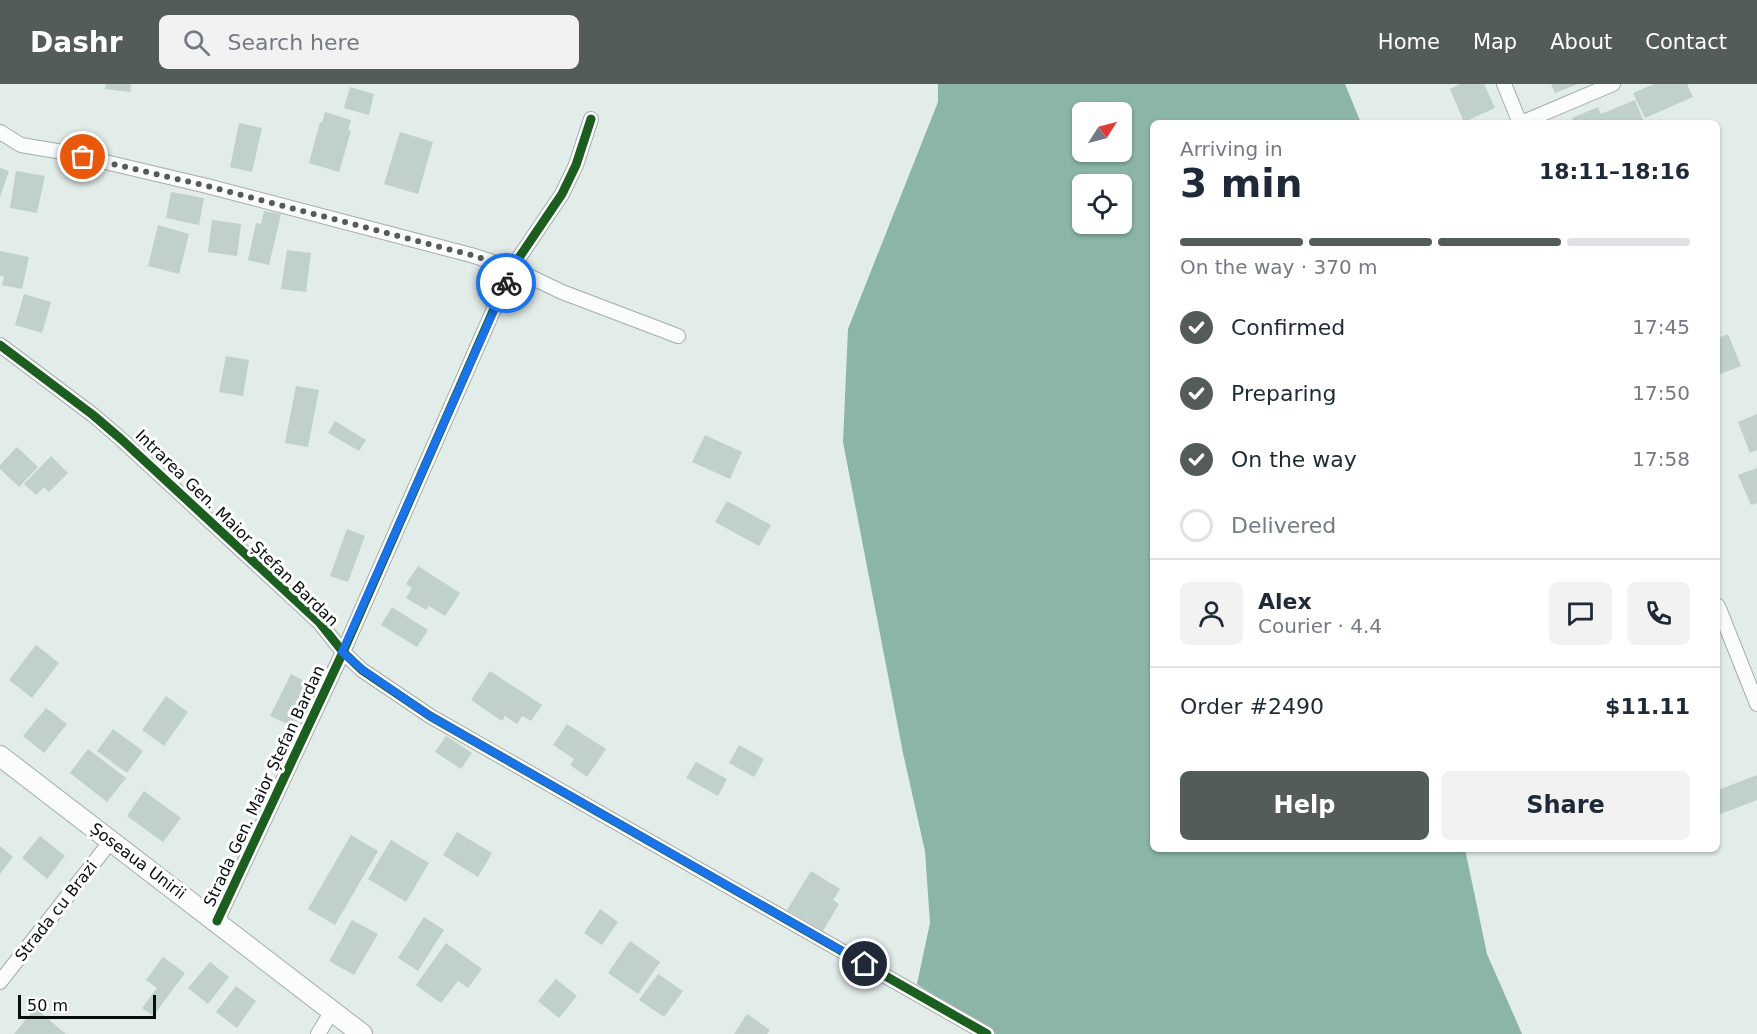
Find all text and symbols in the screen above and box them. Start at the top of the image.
search box [159,15,579,69]
text: Dashr [30,26,123,59]
icon: search [180,26,213,59]
text: Search here [228,30,360,55]
text: Home [1378,30,1440,54]
text: Map [1473,30,1517,54]
text: About [1550,30,1612,54]
text: Contact [1645,30,1727,54]
north arrow [1072,102,1132,162]
map controls [1072,102,1132,234]
pin [57,131,108,182]
text: Arriving in [1180,137,1283,161]
icon: bag [66,140,99,173]
text: 18:11–18:16 [1539,159,1690,184]
text: 3 min [1180,161,1302,206]
button: locate [1072,174,1132,234]
courier [476,253,536,313]
text: On the way · 370 m [1180,255,1378,279]
icon: bike [490,267,523,300]
icon: check [1180,311,1213,344]
text: Confirmed [1231,315,1345,340]
text: 17:45 [1632,315,1690,339]
icon: check [1180,377,1213,410]
text: Preparing [1231,381,1337,406]
text: 17:50 [1632,381,1690,405]
street label: Intrarea Gen. Maior Ștefan Bardan [132,426,342,630]
icon: check [1180,443,1213,476]
text: On the way [1231,447,1357,472]
text: 17:58 [1632,447,1690,471]
text: Delivered [1231,513,1336,538]
button: person [1180,582,1243,645]
button: chat [1549,582,1612,645]
button: phone [1627,582,1690,645]
text: Alex [1258,589,1312,614]
text: Courier · 4.4 [1258,614,1382,638]
street label: Strada Gen. Maior Ștefan Bardan [200,662,328,910]
text: Order #2490 [1180,694,1324,719]
text: $11.11 [1605,694,1690,719]
button: Help [1180,771,1429,840]
button: Share [1441,771,1690,840]
street label: Șoseaua Unirii [86,819,190,903]
street label: Strada cu Brazi [11,857,101,965]
pin [839,938,890,989]
icon: home [848,947,881,980]
scale bar [18,992,156,1020]
text: 50 m [27,996,68,1015]

